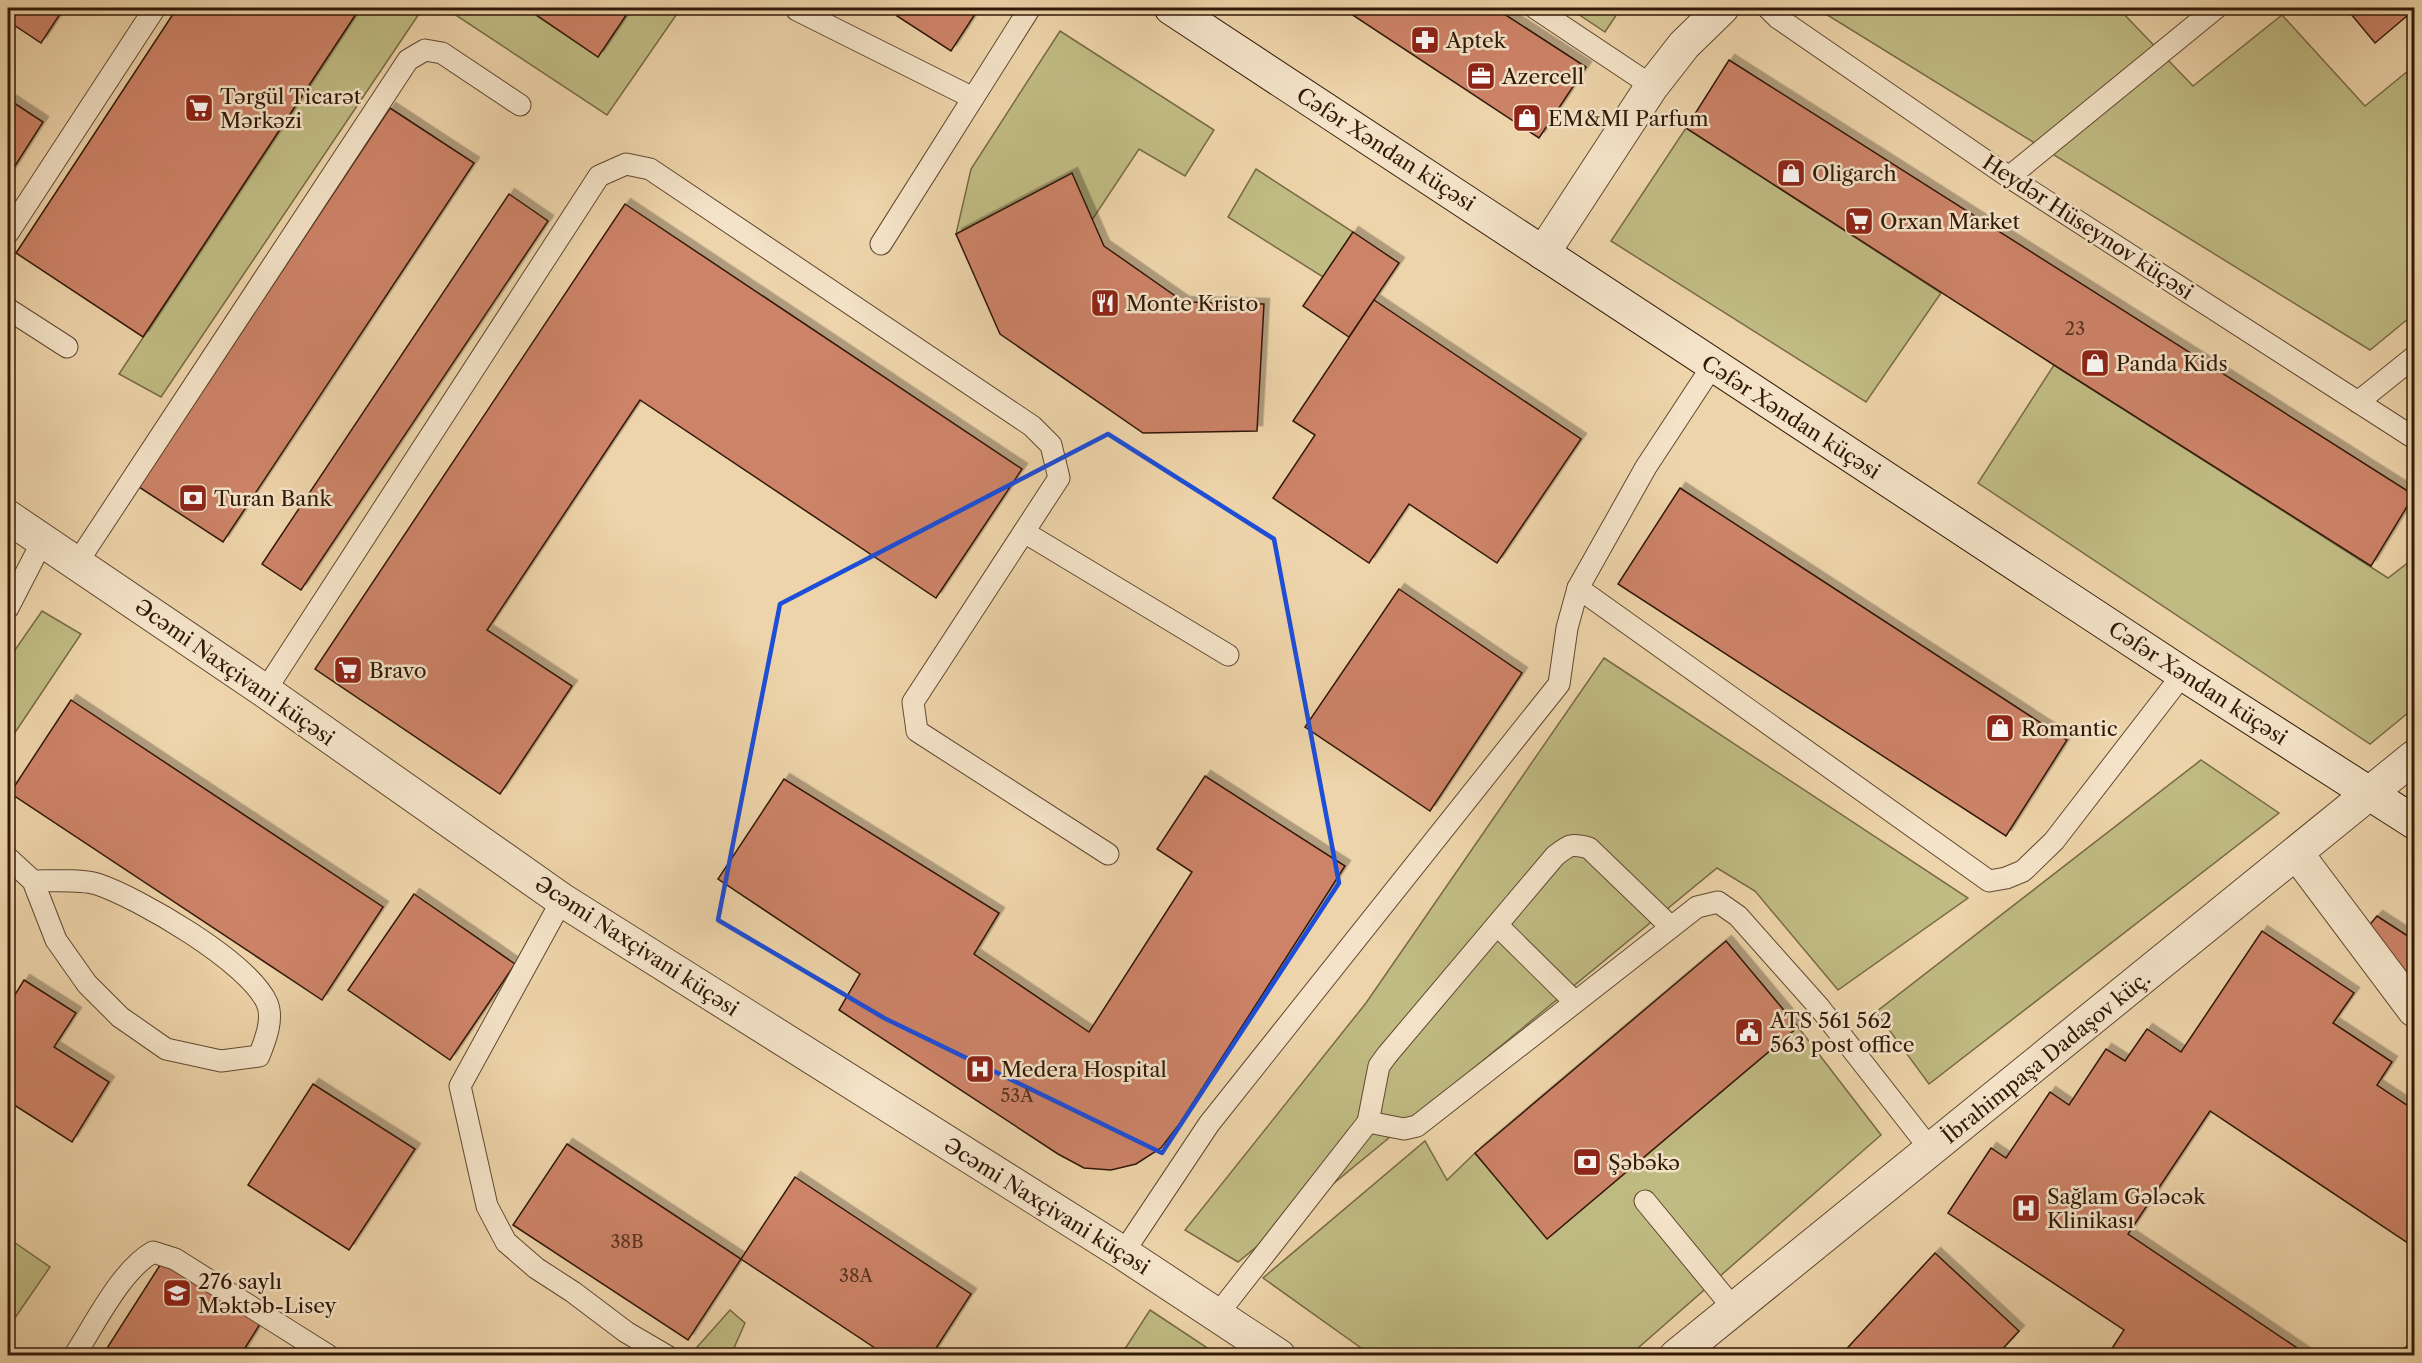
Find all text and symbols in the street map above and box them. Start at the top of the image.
pharmacy icon: Aptek [1409,24,1441,56]
place label: Aptek [1445,28,1507,53]
office icon: Azercell [1465,60,1497,92]
place label: Azercell [1501,64,1584,89]
street label: Cəfər Xəndan küçəsi [1292,82,1480,216]
place label: Tərgül Ticarət Mərkəzi [220,84,362,133]
supermarket icon: Tərgül Ticarət Mərkəzi [183,92,215,124]
shop icon: EM&MI Parfum [1511,102,1543,134]
place label: EM&MI Parfum [1548,106,1709,131]
street label: Heydər Hüseynov küçəsi [1978,150,2198,304]
shop icon: Oligarch [1775,157,1807,189]
place label: Oligarch [1812,161,1897,186]
supermarket icon: Orxan Market [1843,205,1875,237]
place label: Orxan Market [1880,209,2020,234]
restaurant icon: Monte Kristo [1089,287,1121,319]
place label: Monte Kristo [1126,291,1258,316]
house number: 23 [2065,318,2085,340]
shop icon: Panda Kids [2079,347,2111,379]
street label: Cəfər Xəndan küçəsi [1697,350,1885,484]
place label: Panda Kids [2116,351,2228,376]
bank icon: Turan Bank [177,482,209,514]
place label: Turan Bank [214,486,332,511]
street label: Əcəmi Naxçivani küçəsi [130,594,340,750]
street label: Cəfər Xəndan küçəsi [2104,616,2292,750]
supermarket icon: Bravo [332,654,364,686]
place label: Bravo [369,658,427,683]
shop icon: Romantic [1984,712,2016,744]
place label: Romantic [2021,716,2118,741]
street label: Əcəmi Naxçivani küçəsi [531,871,743,1021]
street label: İbrahimpaşa Dadaşov küç. [1937,965,2155,1149]
place label: ATS 561 562 563 post office [1769,1008,1915,1057]
public building icon: ATS 561 562 563 post office [1733,1016,1765,1048]
hospital icon: Medera Hospital [964,1053,996,1085]
place label: Medera Hospital [1001,1057,1167,1082]
house number: 53A [1000,1085,1034,1107]
street label: Əcəmi Naxçivani küçəsi [940,1132,1154,1280]
bank icon: Şəbəkə [1571,1146,1603,1178]
place label: Şəbəkə [1608,1150,1680,1175]
place label: Sağlam Gələcək Klinikası [2047,1184,2206,1233]
hospital icon: Sağlam Gələcək Klinikası [2010,1192,2042,1224]
house number: 38B [610,1231,644,1253]
house number: 38A [839,1265,874,1287]
place label: 276 saylı Məktəb-Lisey [198,1269,337,1318]
school or university icon: 276 saylı Məktəb-Lisey [161,1277,193,1309]

